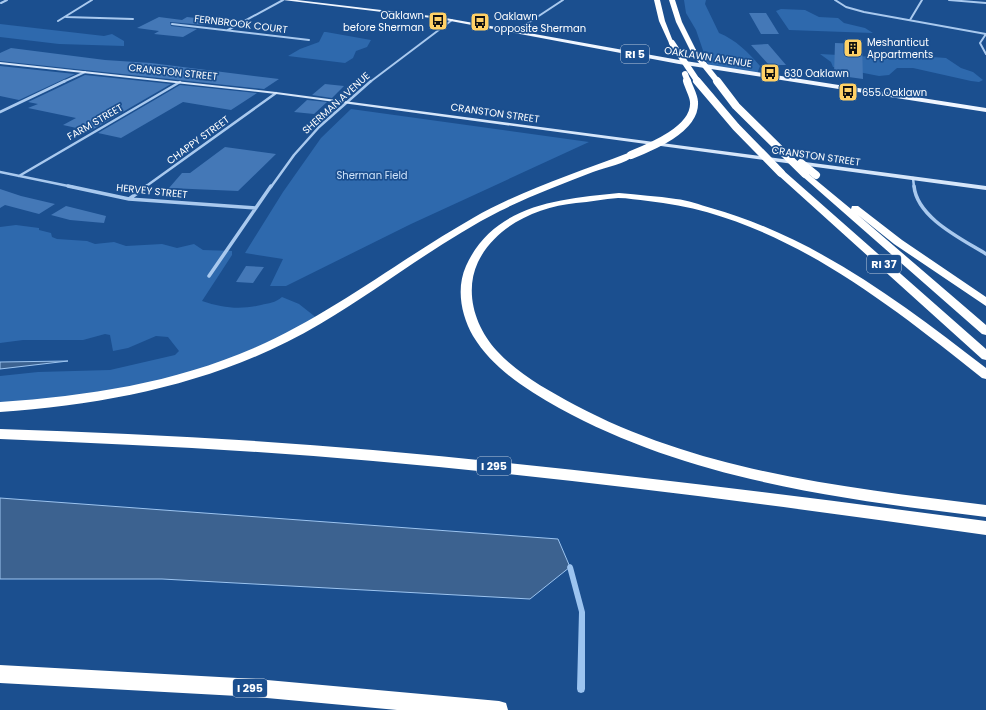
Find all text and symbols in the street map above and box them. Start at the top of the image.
place label: Oaklawn before Sherman [343,8,424,35]
place label: Oaklawn opposite Sherman [494,9,586,36]
bus stop icon: Oaklawn before Sherman [427,10,449,32]
street label: FERNBROOK COURT [194,11,289,37]
bus stop icon: Oaklawn opposite Sherman [469,11,491,33]
place label: Meshanticut Appartments [867,35,933,62]
building icon: Meshanticut Appartments [842,37,864,59]
street label: OAKLAWN AVENUE [663,43,753,71]
road number: RI 5 [621,45,649,63]
street label: CRANSTON STREET [128,60,219,84]
bus stop icon: 630 Oaklawn [759,62,781,84]
place label: 630 Oaklawn [784,66,849,81]
street label: SHERMAN AVENUE [299,68,373,138]
bus stop icon: 655 Oaklawn [837,81,859,103]
place label: 655 Oaklawn [862,85,927,100]
street label: CRANSTON STREET [450,99,541,127]
street label: FARM STREET [64,100,126,144]
street label: CHAPPY STREET [163,112,233,168]
street label: CRANSTON STREET [771,142,862,170]
park label: Sherman Field [336,168,408,183]
street label: HERVEY STREET [116,180,189,202]
road number: RI 37 [867,255,901,273]
road number: I 295 [477,457,511,475]
road number: I 295 [233,679,267,697]

